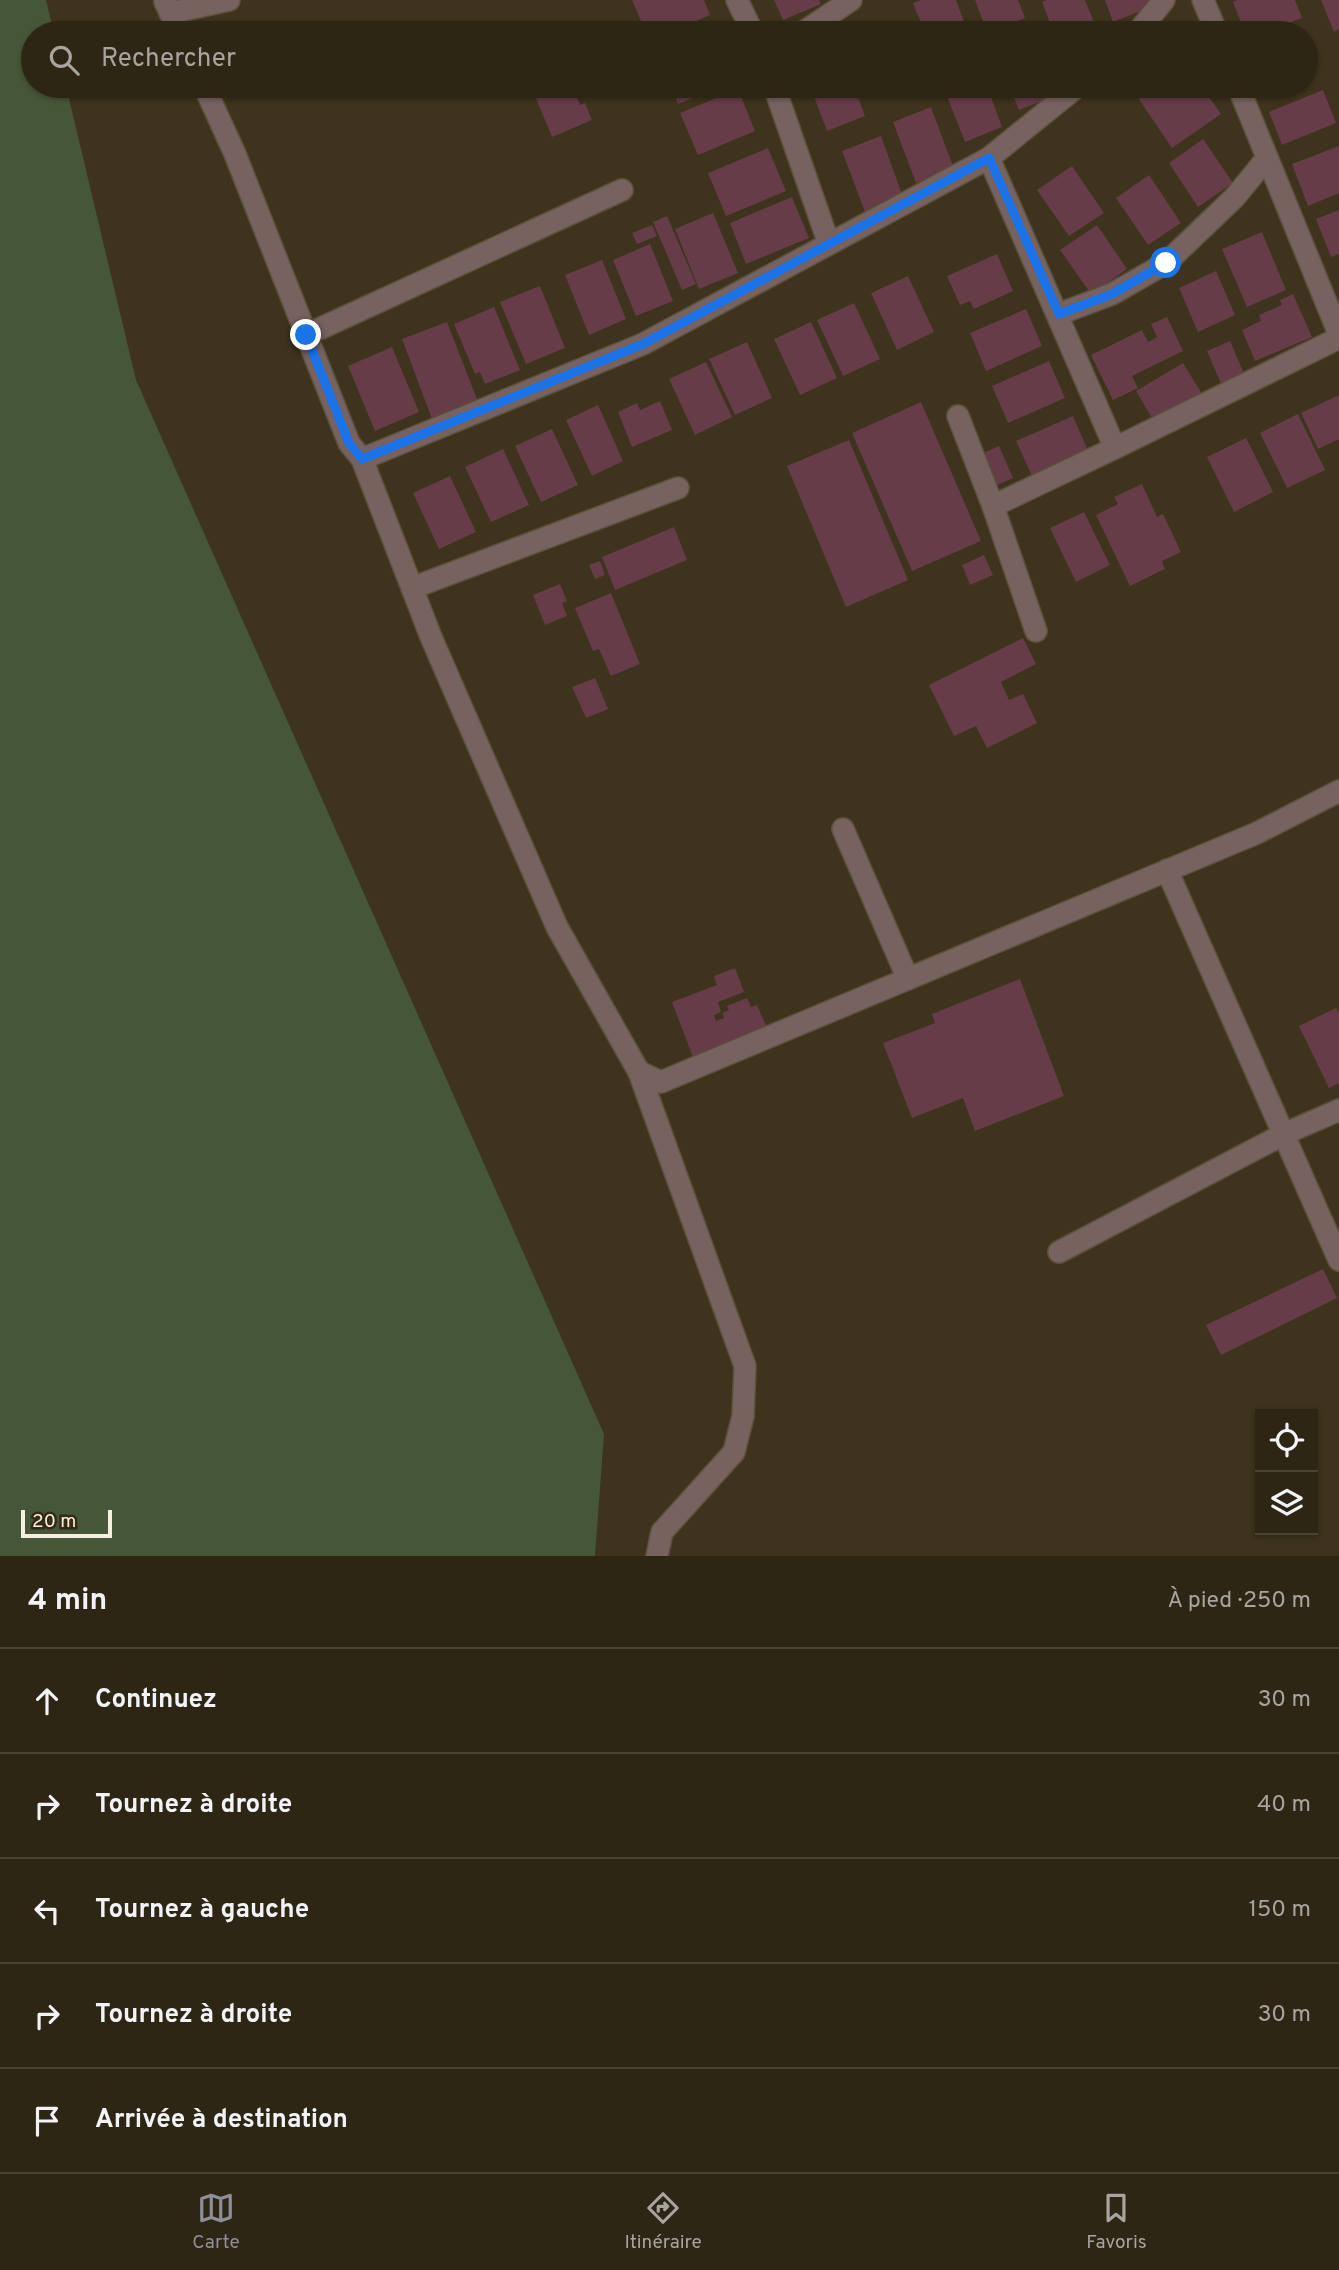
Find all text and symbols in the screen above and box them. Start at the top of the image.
search box [21,21,1318,98]
icon: search [45,41,83,79]
text: Rechercher [101,43,236,76]
route start [1150,247,1181,278]
route end [290,319,321,350]
map controls [1255,1409,1318,1535]
button: locate [1255,1409,1318,1472]
button: layers [1255,1472,1318,1535]
scale bar [21,1507,112,1539]
text: 20 m [32,1510,76,1534]
text: 4 min [28,1583,107,1620]
text: À pied · 250 m [1168,1587,1311,1616]
icon: ahead [28,1682,66,1720]
text: Continuez [95,1684,217,1717]
text: 30 m [1258,1686,1311,1715]
icon: right [28,1787,66,1825]
text: Tournez à droite [95,1789,292,1822]
text: 40 m [1257,1791,1311,1820]
icon: left [28,1892,66,1930]
text: Tournez à gauche [95,1894,309,1927]
text: 150 m [1249,1896,1311,1925]
icon: right [28,1997,66,2035]
text: Tournez à droite [95,1999,292,2032]
text: 30 m [1258,2001,1311,2030]
icon: arrive [28,2102,66,2140]
text: Arrivée à destination [95,2104,348,2137]
tab: Carte [192,2189,240,2255]
tab: Itinéraire [624,2189,702,2255]
tab: Favoris [1086,2189,1147,2255]

